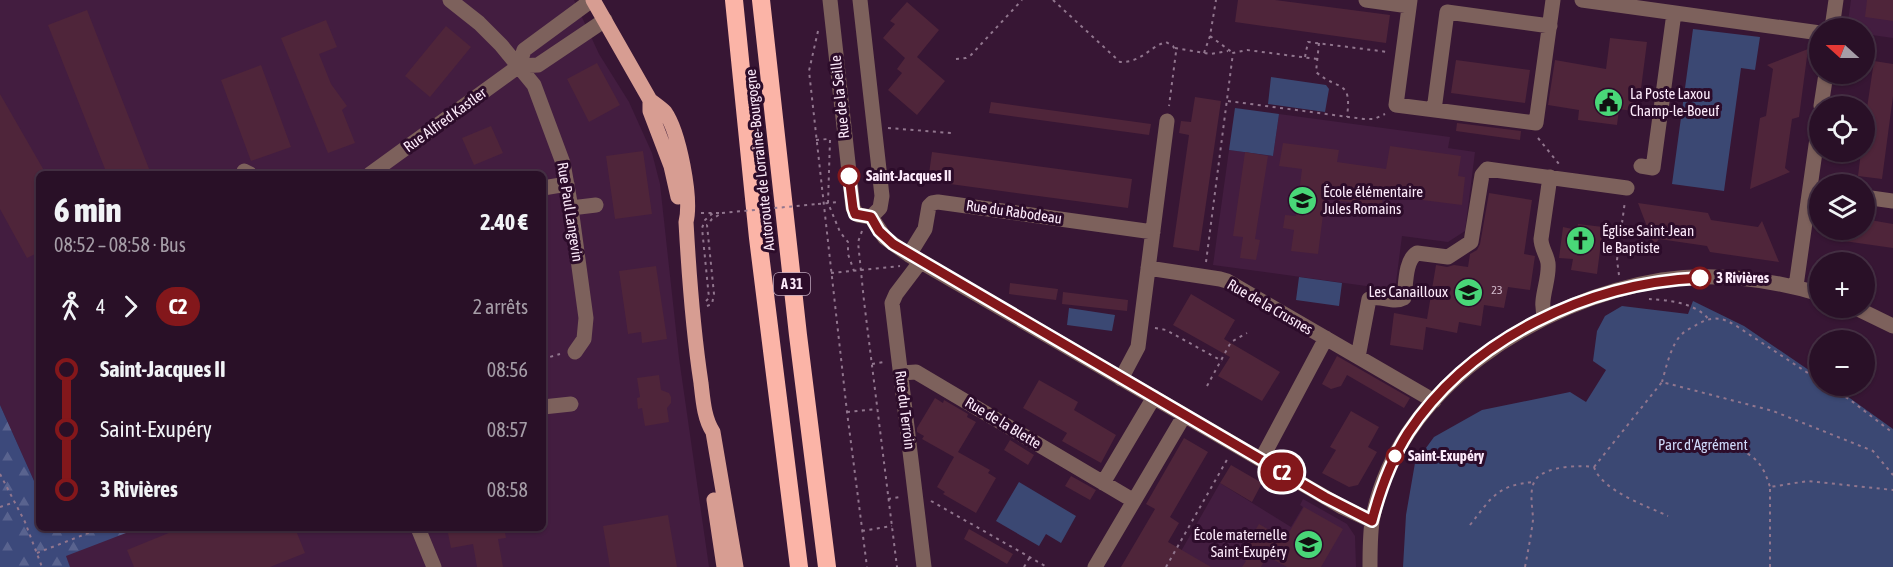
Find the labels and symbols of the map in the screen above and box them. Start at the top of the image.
north arrow [1809,18,1875,84]
street label: Rue de la Seille [827,54,852,140]
street label: Autoroute de Lorraine-Bourgogne [742,68,777,252]
street label: Rue Alfred Kastler [400,84,490,155]
place label: La Poste Laxou Champ-le-Boeuf [1630,85,1719,119]
public building icon: La Poste Laxou Champ-le-Boeuf [1593,87,1625,119]
street label: Rue Paul Langevin [554,161,587,263]
marker: Saint-Jacques II [838,165,860,187]
place label: Saint-Jacques II [866,167,952,184]
place label: École élémentaire Jules Romains [1323,183,1423,217]
school or university icon: École élémentaire Jules Romains [1286,185,1318,217]
street label: Rue du Rabodeau [965,196,1063,227]
place label: Église Saint-Jean le Baptiste [1602,222,1694,256]
church icon: Église Saint-Jean le Baptiste [1565,224,1597,256]
marker: 3 Rivières [1689,267,1711,289]
place label: 3 Rivières [1716,269,1770,286]
road number: A 31 [774,273,810,295]
street label: Rue de la Crusnes [1225,275,1316,338]
school or university icon: Les Canailloux [1453,276,1485,308]
place label: Les Canailloux [1368,283,1448,300]
house number: 23 [1491,283,1503,297]
street label: Rue du Terroin [892,370,919,450]
street label: Rue de la Blette [962,393,1044,452]
park label: Parc d'Agrément [1658,436,1748,453]
marker: Saint-Exupéry [1386,447,1404,465]
place label: Saint-Exupéry [1408,447,1485,464]
line badge: C2 [1255,452,1309,492]
place label: École maternelle Saint-Exupéry [1193,526,1287,560]
school or university icon: École maternelle Saint-Exupéry [1292,528,1324,560]

